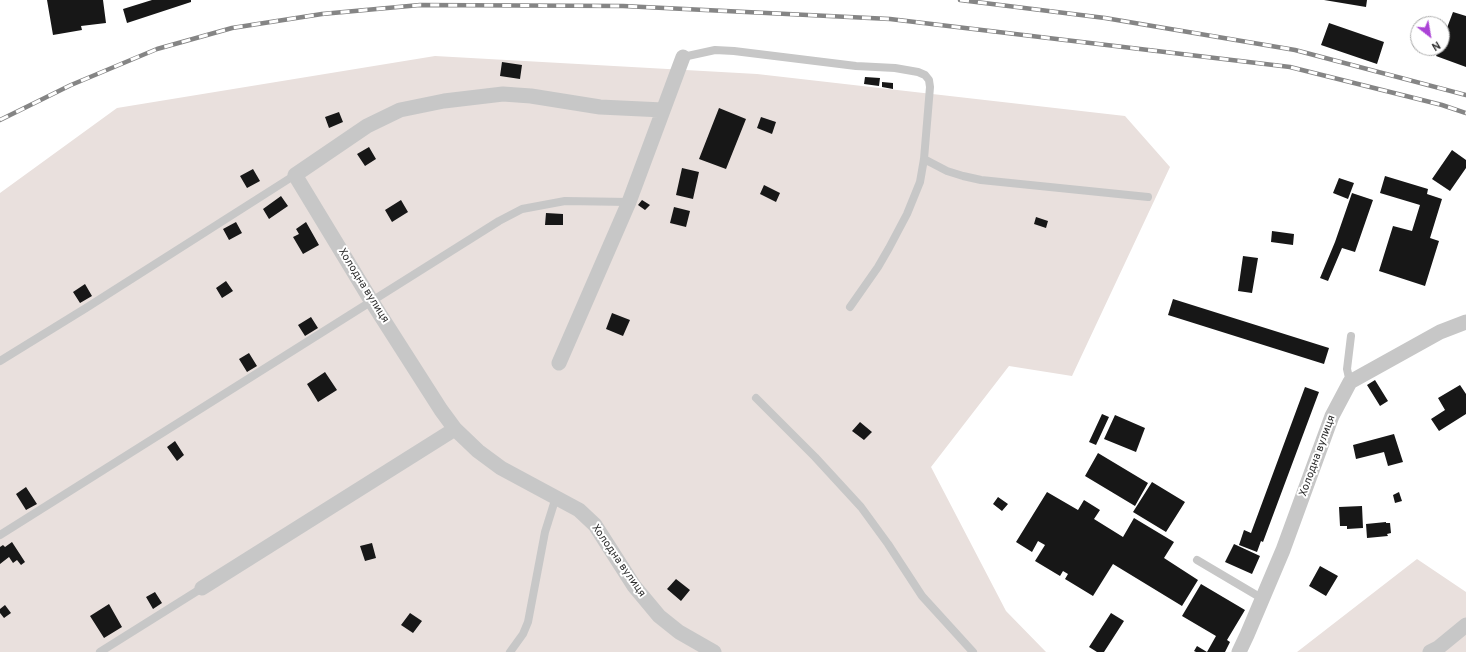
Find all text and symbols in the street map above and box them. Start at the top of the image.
north arrow [1410,16,1450,56]
text: N [1429,37,1443,53]
street label: Холодна вулиця [335,246,391,326]
street label: Холодна вулиця [1297,414,1339,498]
street label: Холодна вулиця [588,522,648,600]

